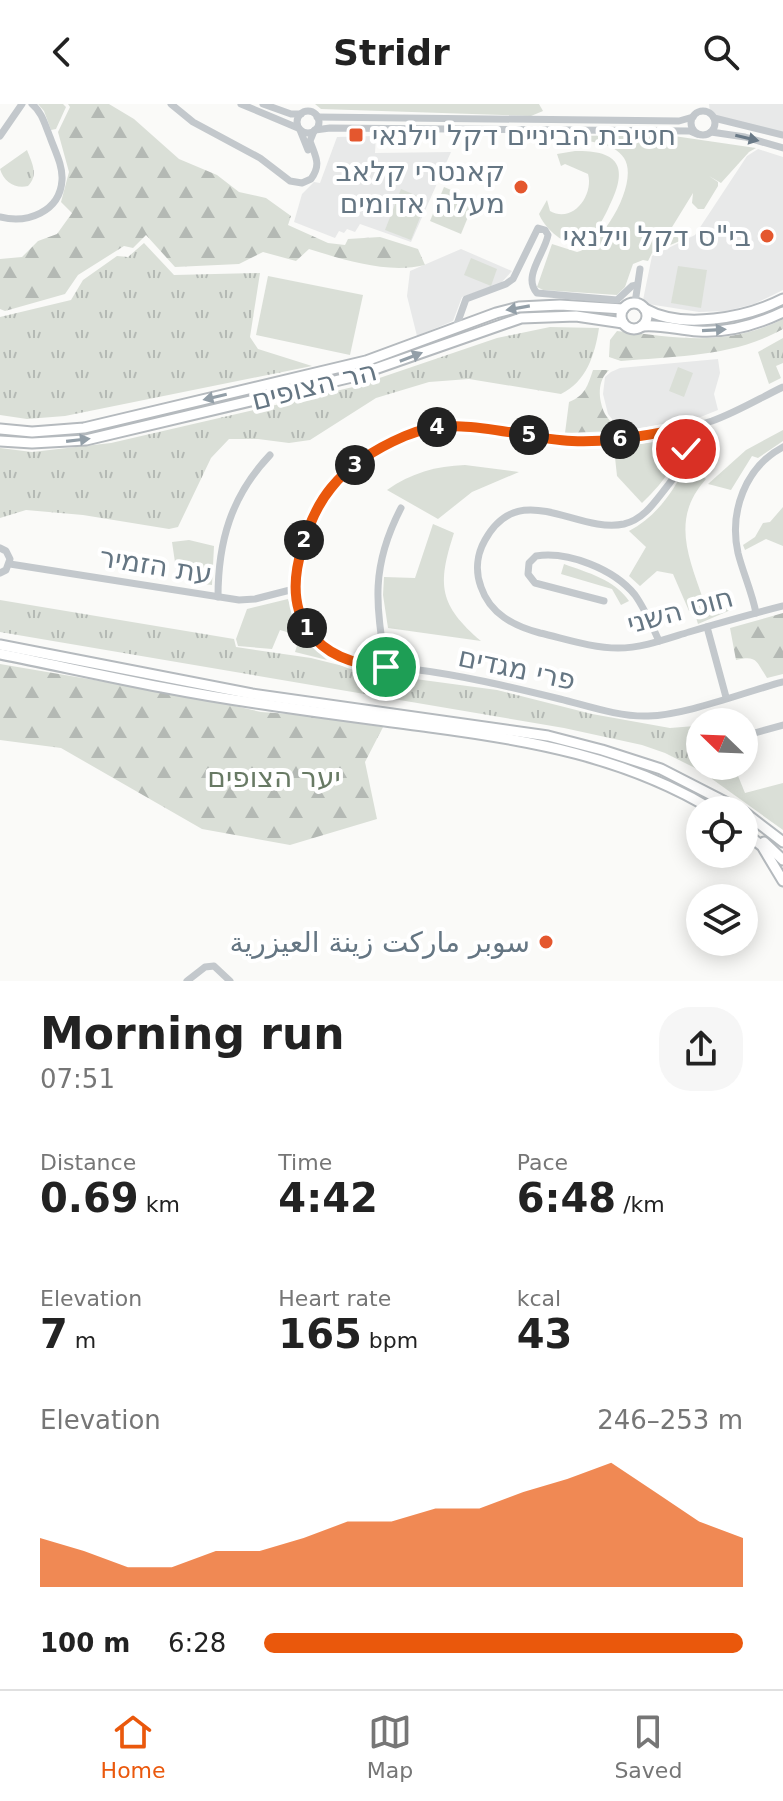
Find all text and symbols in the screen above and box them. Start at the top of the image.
icon: back [40,30,84,74]
icon: search [699,30,743,74]
text: Stridr [333,32,450,73]
place label: חטיבת הביניים דקל וילנאי [372,119,676,152]
marker: חטיבת הביניים דקל וילנאי [347,126,365,144]
one-way arrow [735,132,760,145]
place label: קאנטרי קלאב מעלה אדומים [335,155,505,220]
marker: קאנטרי קלאב מעלה אדומים [512,178,530,196]
place label: בי"ס דקל וילנאי [563,220,751,253]
marker: בי"ס דקל וילנאי [758,227,776,245]
one-way arrow [505,303,530,315]
one-way arrow [702,324,727,337]
one-way arrow [399,350,423,363]
street label: הר הצופים [248,354,380,417]
one-way arrow [202,392,227,404]
pin: 4 [417,407,457,447]
text: 4 [429,414,445,439]
pin: 5 [509,415,549,455]
pin [652,415,720,483]
pin: 6 [600,419,640,459]
text: 5 [521,422,537,447]
text: 6 [612,426,628,451]
icon: check [664,427,708,471]
one-way arrow [66,433,91,446]
pin: 3 [335,445,375,485]
text: 3 [347,452,363,477]
pin: 2 [284,520,324,560]
text: 2 [296,527,312,552]
street label: עת הזמיר [97,540,215,591]
street label: חוט השני [623,580,737,640]
pin: 1 [287,608,327,648]
text: 1 [299,615,315,640]
pin [352,633,420,701]
street label: פרי מגדים [455,640,579,697]
icon: arrive [364,645,408,689]
north arrow [686,708,758,780]
map controls [686,708,758,956]
park label: יער הצופים [207,761,341,794]
button: locate [686,796,758,868]
button: layers [686,884,758,956]
place label: سوبر ماركت زينة العيزرية [229,926,530,959]
marker: سوبر ماركت زينة العيزرية [537,933,555,951]
button: share [659,1007,743,1091]
text: Morning run [40,1008,345,1059]
text: 07:51 [40,1064,115,1094]
text: Distance [40,1150,136,1175]
text: Time [278,1150,332,1175]
text: Pace [517,1150,568,1175]
text: 0.69 [40,1175,139,1221]
text: 4:42 [278,1175,378,1221]
text: 6:48 [517,1175,616,1221]
text: km [139,1192,180,1217]
text: /km [616,1192,665,1217]
text: Elevation [40,1286,142,1311]
text: Heart rate [278,1286,391,1311]
text: kcal [517,1286,561,1311]
text: 7 [40,1311,68,1357]
text: 165 [278,1311,362,1357]
text: 43 [517,1311,572,1357]
text: m [68,1328,96,1353]
text: bpm [362,1328,418,1353]
text: Elevation [40,1405,161,1435]
text: 246–253 m [597,1405,743,1435]
text: 100 m [40,1628,130,1658]
text: 6:28 [168,1628,226,1658]
tab: Home [101,1710,166,1783]
tab: Map [367,1710,413,1783]
tab: Saved [614,1710,682,1783]

